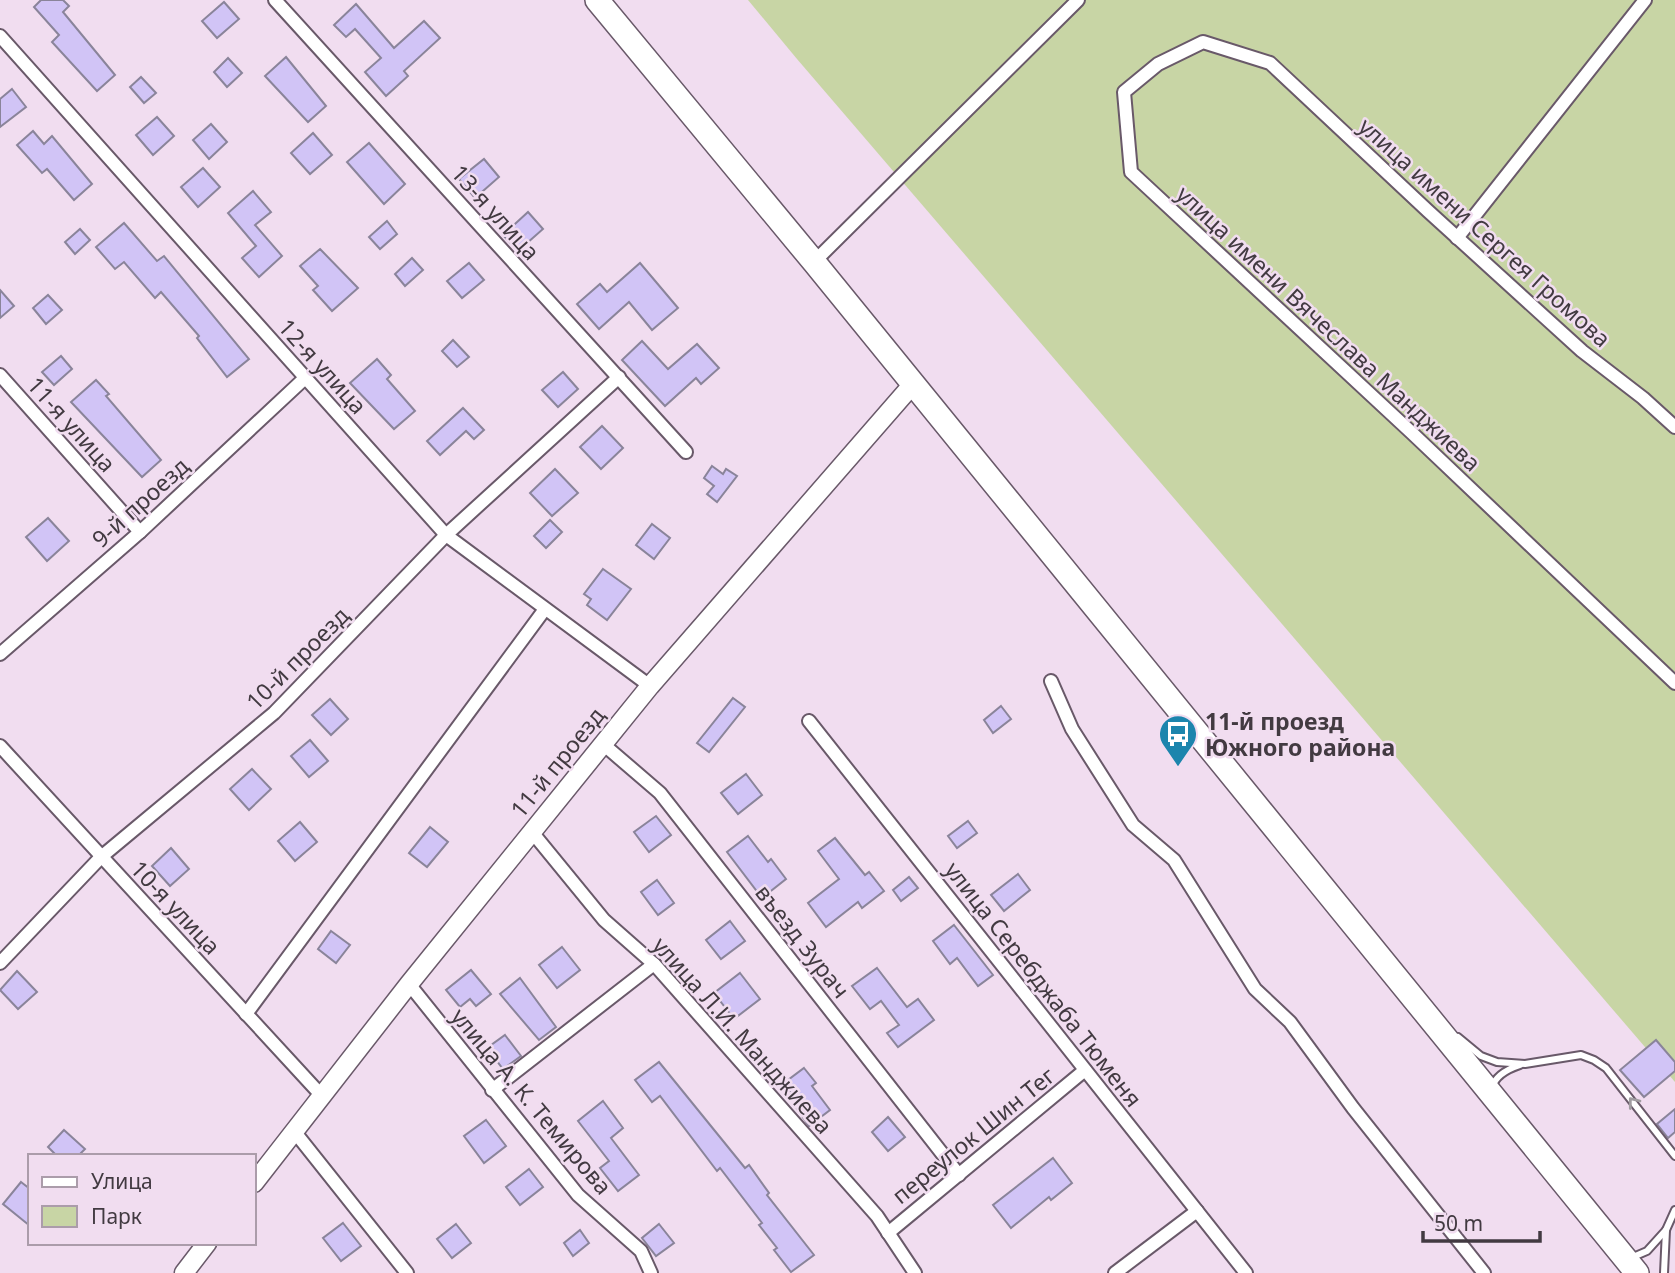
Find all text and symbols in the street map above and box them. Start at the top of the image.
street label: улица имени Сергея Громова [1352,110,1618,354]
street label: 13-я улица [445,157,547,267]
street label: улица имени Вячеслава Манджиева [1170,178,1488,478]
street label: 12-я улица [272,311,374,421]
street label: 11-я улица [21,369,123,479]
street label: 9-й проезд [85,450,195,554]
street label: 10-й проезд [239,599,356,716]
street label: 11-й проезд [503,700,611,824]
place label: 11-й проезд Южного района [1205,705,1395,763]
bus stop icon: 11-й проезд Южного района [1157,713,1199,768]
street label: 10-я улица [124,853,228,961]
street label: улица Серебджаба Тюменя [938,855,1150,1113]
street label: въезд Зурач [748,877,858,1005]
street label: улица Л.И. Манджиева [646,930,840,1140]
street label: улица А. К. Темирова [444,1001,620,1201]
street label: переулок Шин Тег [885,1059,1061,1211]
one-way arrow [1628,1098,1641,1110]
legend [28,1154,256,1245]
text: Улица [91,1167,153,1195]
scale bar [1423,1200,1540,1244]
text: Парк [91,1202,142,1230]
text: 50 m [1434,1209,1483,1237]

